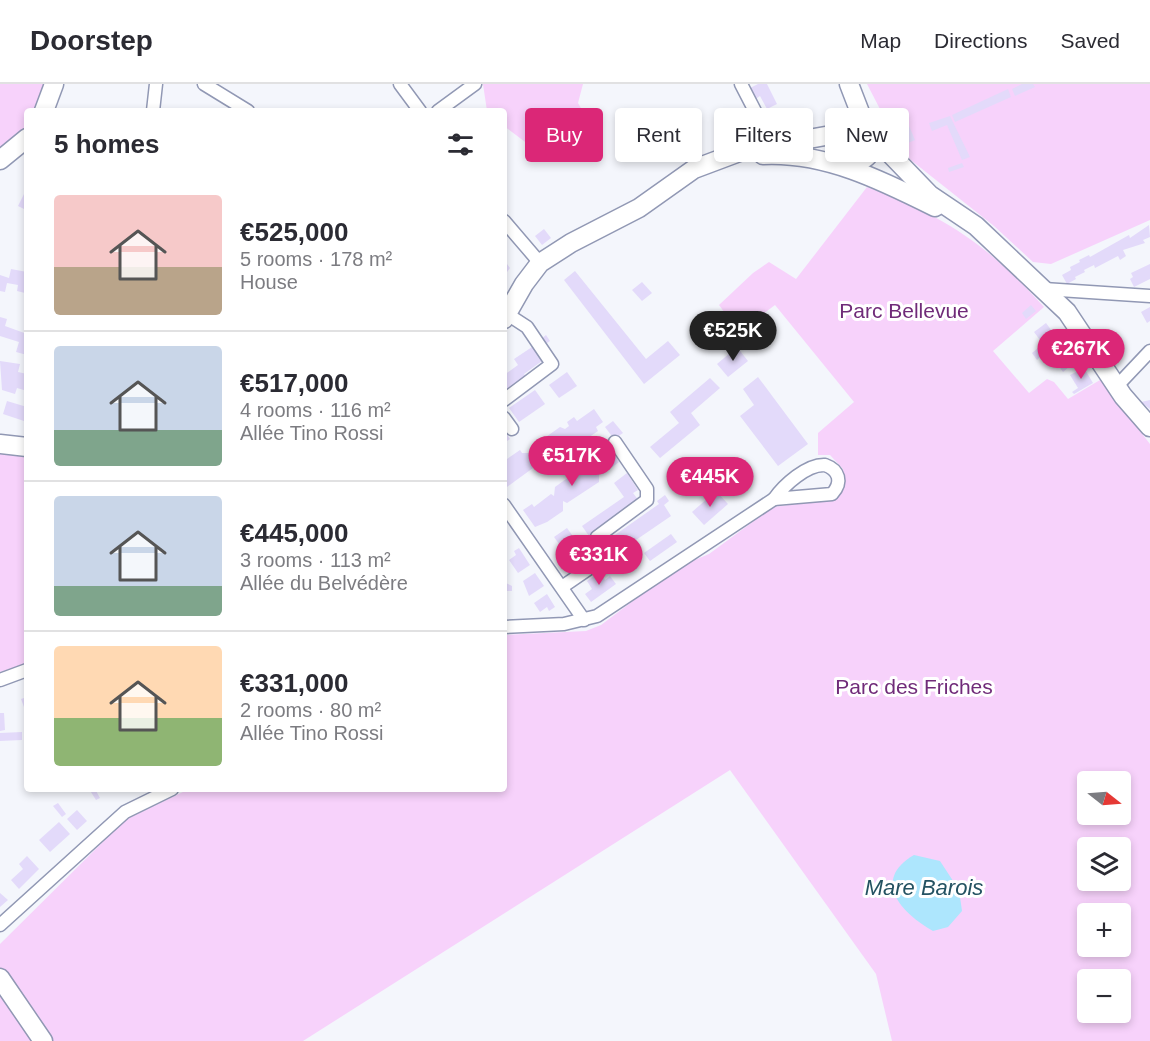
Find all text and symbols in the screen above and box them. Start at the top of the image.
text: Doorstep [30,25,153,56]
text: Map [860,29,901,52]
text: Directions [934,29,1027,52]
text: Saved [1060,29,1120,52]
chip: Buy [525,108,603,162]
chip: Rent [615,108,702,162]
chip: Filters [714,108,813,162]
chip: New [825,108,909,162]
icon: filters [444,128,477,161]
text: 5 homes [54,129,160,159]
text: €525,000 [240,217,348,247]
icon: home [102,219,174,291]
text: 5 rooms · 178 m² [240,248,392,270]
text: House [240,271,298,293]
park label: Parc Bellevue [839,299,969,322]
pin: €525K [691,311,775,362]
text: €525K [704,319,762,341]
pin: €267K [1039,329,1123,380]
text: €267K [1052,337,1110,359]
text: €517,000 [240,368,348,398]
icon: home [102,370,174,442]
text: 4 rooms · 116 m² [240,399,391,421]
text: Allée Tino Rossi [240,422,383,444]
pin: €517K [530,436,614,487]
text: €517K [543,444,601,466]
pin: €445K [668,457,752,508]
text: €445K [681,465,739,487]
text: €445,000 [240,518,348,548]
icon: home [102,520,174,592]
pin: €331K [557,535,641,586]
text: €331K [570,543,628,565]
text: 3 rooms · 113 m² [240,549,391,571]
text: Allée du Belvédère [240,572,408,594]
text: €331,000 [240,668,348,698]
icon: home [102,670,174,742]
park label: Parc des Friches [835,675,993,698]
text: 2 rooms · 80 m² [240,699,381,721]
text: Allée Tino Rossi [240,722,383,744]
north arrow [1077,771,1131,825]
map controls [1077,771,1131,1023]
button: layers [1077,837,1131,891]
water label: Mare Barois [865,875,983,900]
button: + [1077,903,1131,957]
button: − [1077,969,1131,1023]

